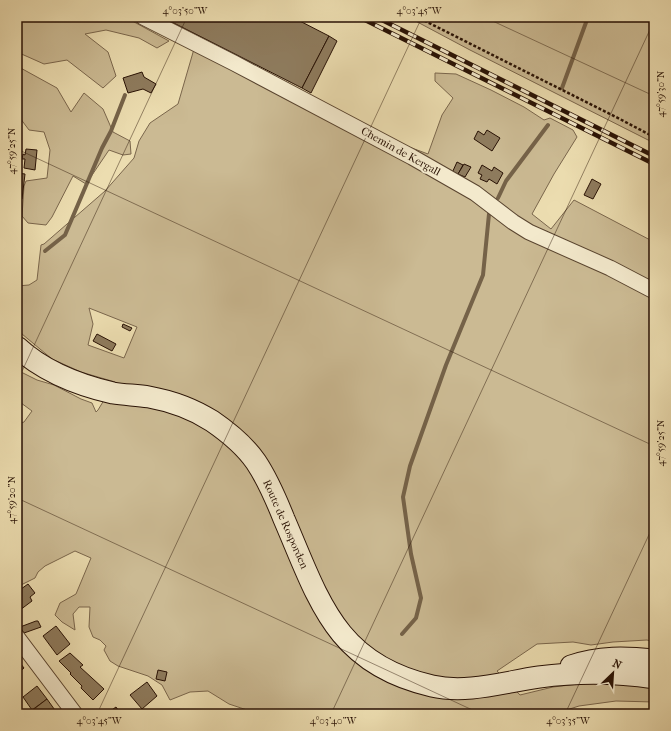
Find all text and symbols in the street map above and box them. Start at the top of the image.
text: 4°03'50"W [163,5,209,17]
text: 4°03'45"W [397,5,443,17]
text: 47°59'30"N [655,70,667,117]
street label: Chemin de Kergall [359,124,443,179]
text: 47°59'25"N [6,127,18,174]
text: 47°59'25"N [655,419,667,466]
text: 47°59'20"N [6,476,18,524]
street label: Route de Rosporden [260,478,311,571]
north arrow [593,653,633,693]
text: N [610,657,624,672]
text: 4°03'45"W [77,715,123,727]
text: 4°03'40"W [310,715,357,727]
text: 4°03'35"W [546,715,591,727]

